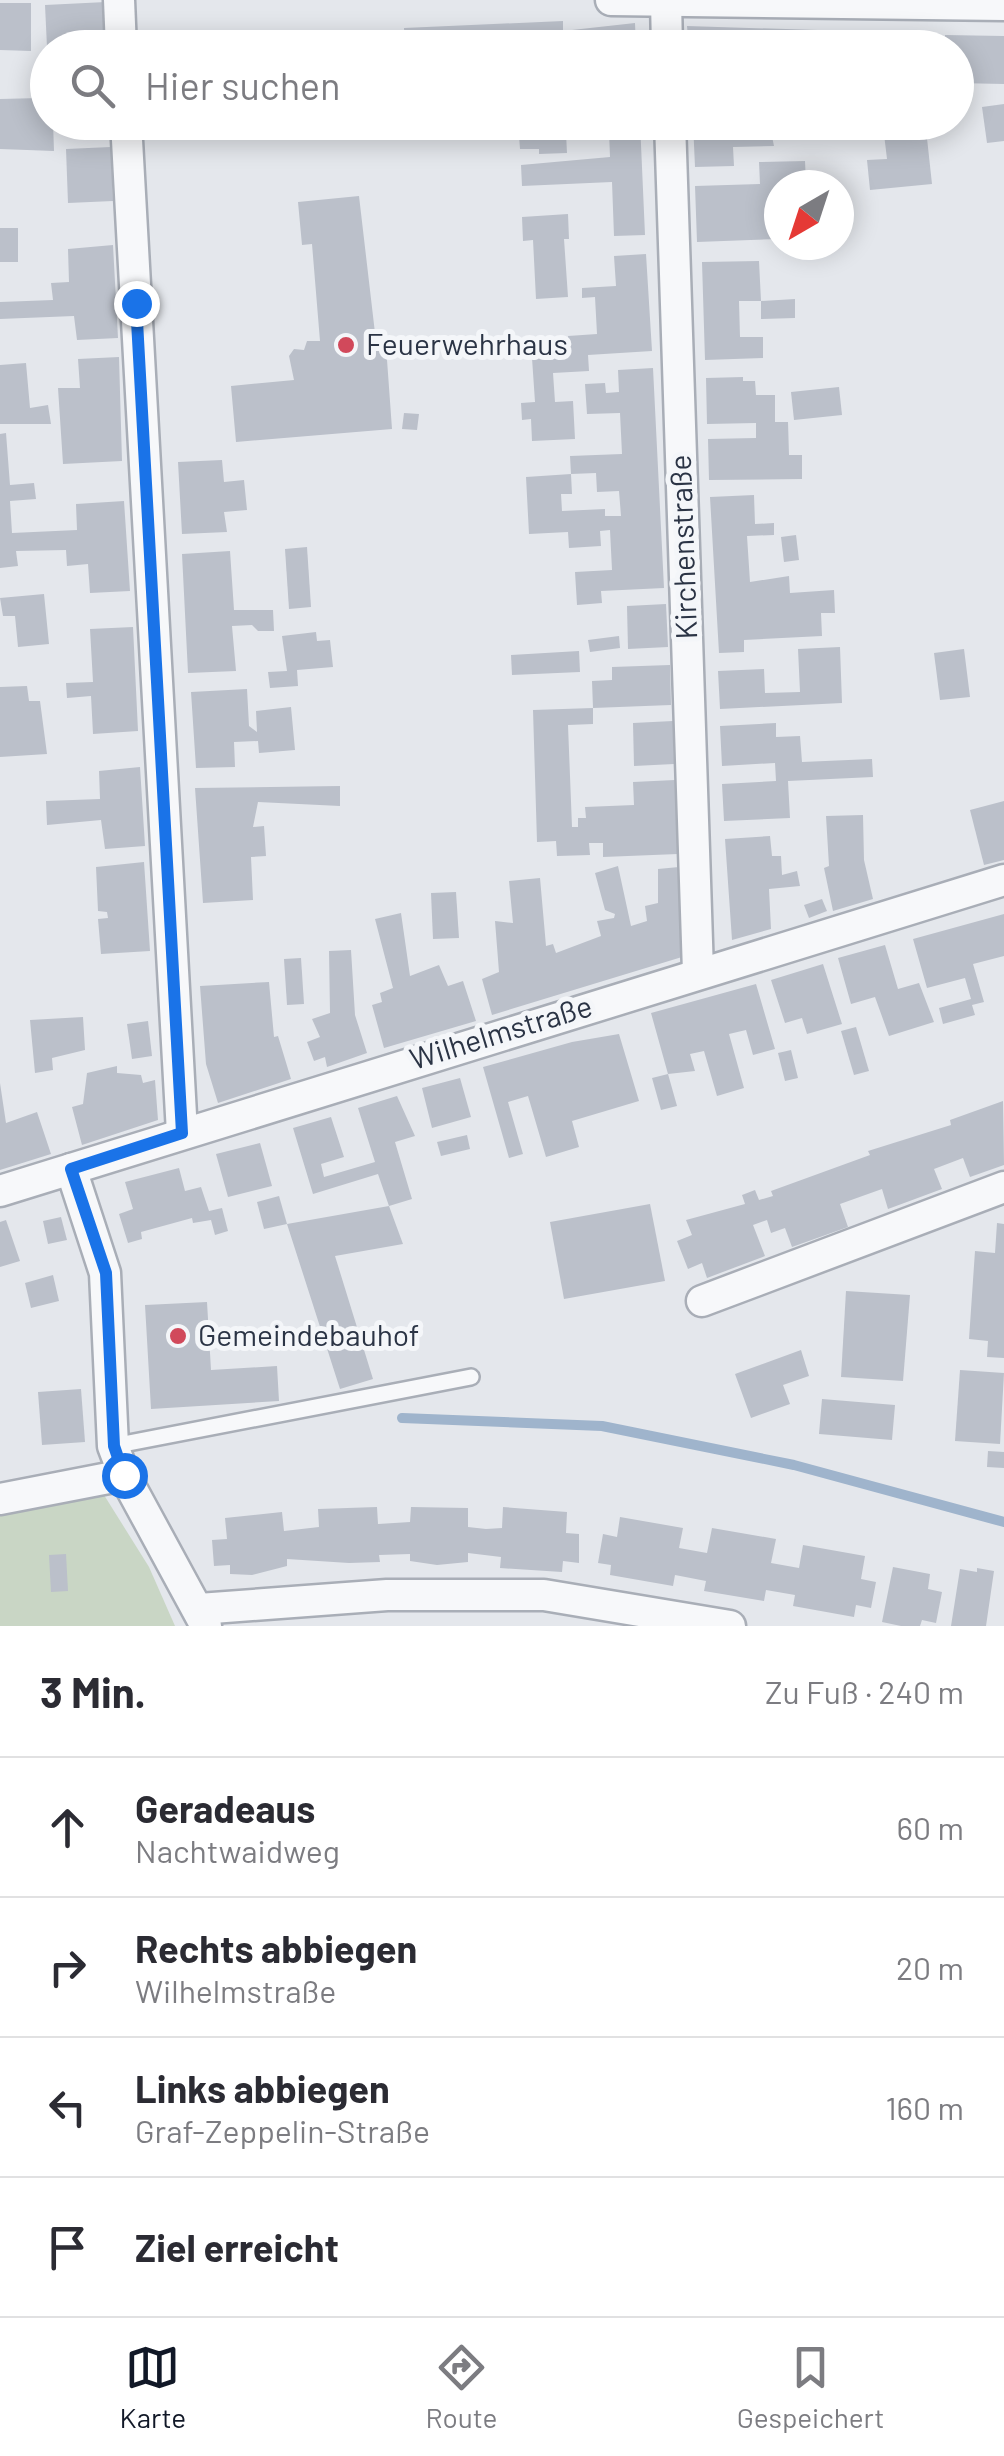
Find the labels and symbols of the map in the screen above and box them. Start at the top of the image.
north arrow [764,170,854,260]
route end [114,281,160,327]
place label: Feuerwehrhaus [366,325,568,361]
marker: Feuerwehrhaus [335,334,357,356]
street label: Kirchenstraße [661,454,703,640]
street label: Wilhelmstraße [405,986,596,1076]
place label: Gemeindebauhof [198,1316,420,1352]
marker: Gemeindebauhof [167,1325,189,1347]
route start [102,1453,148,1499]

